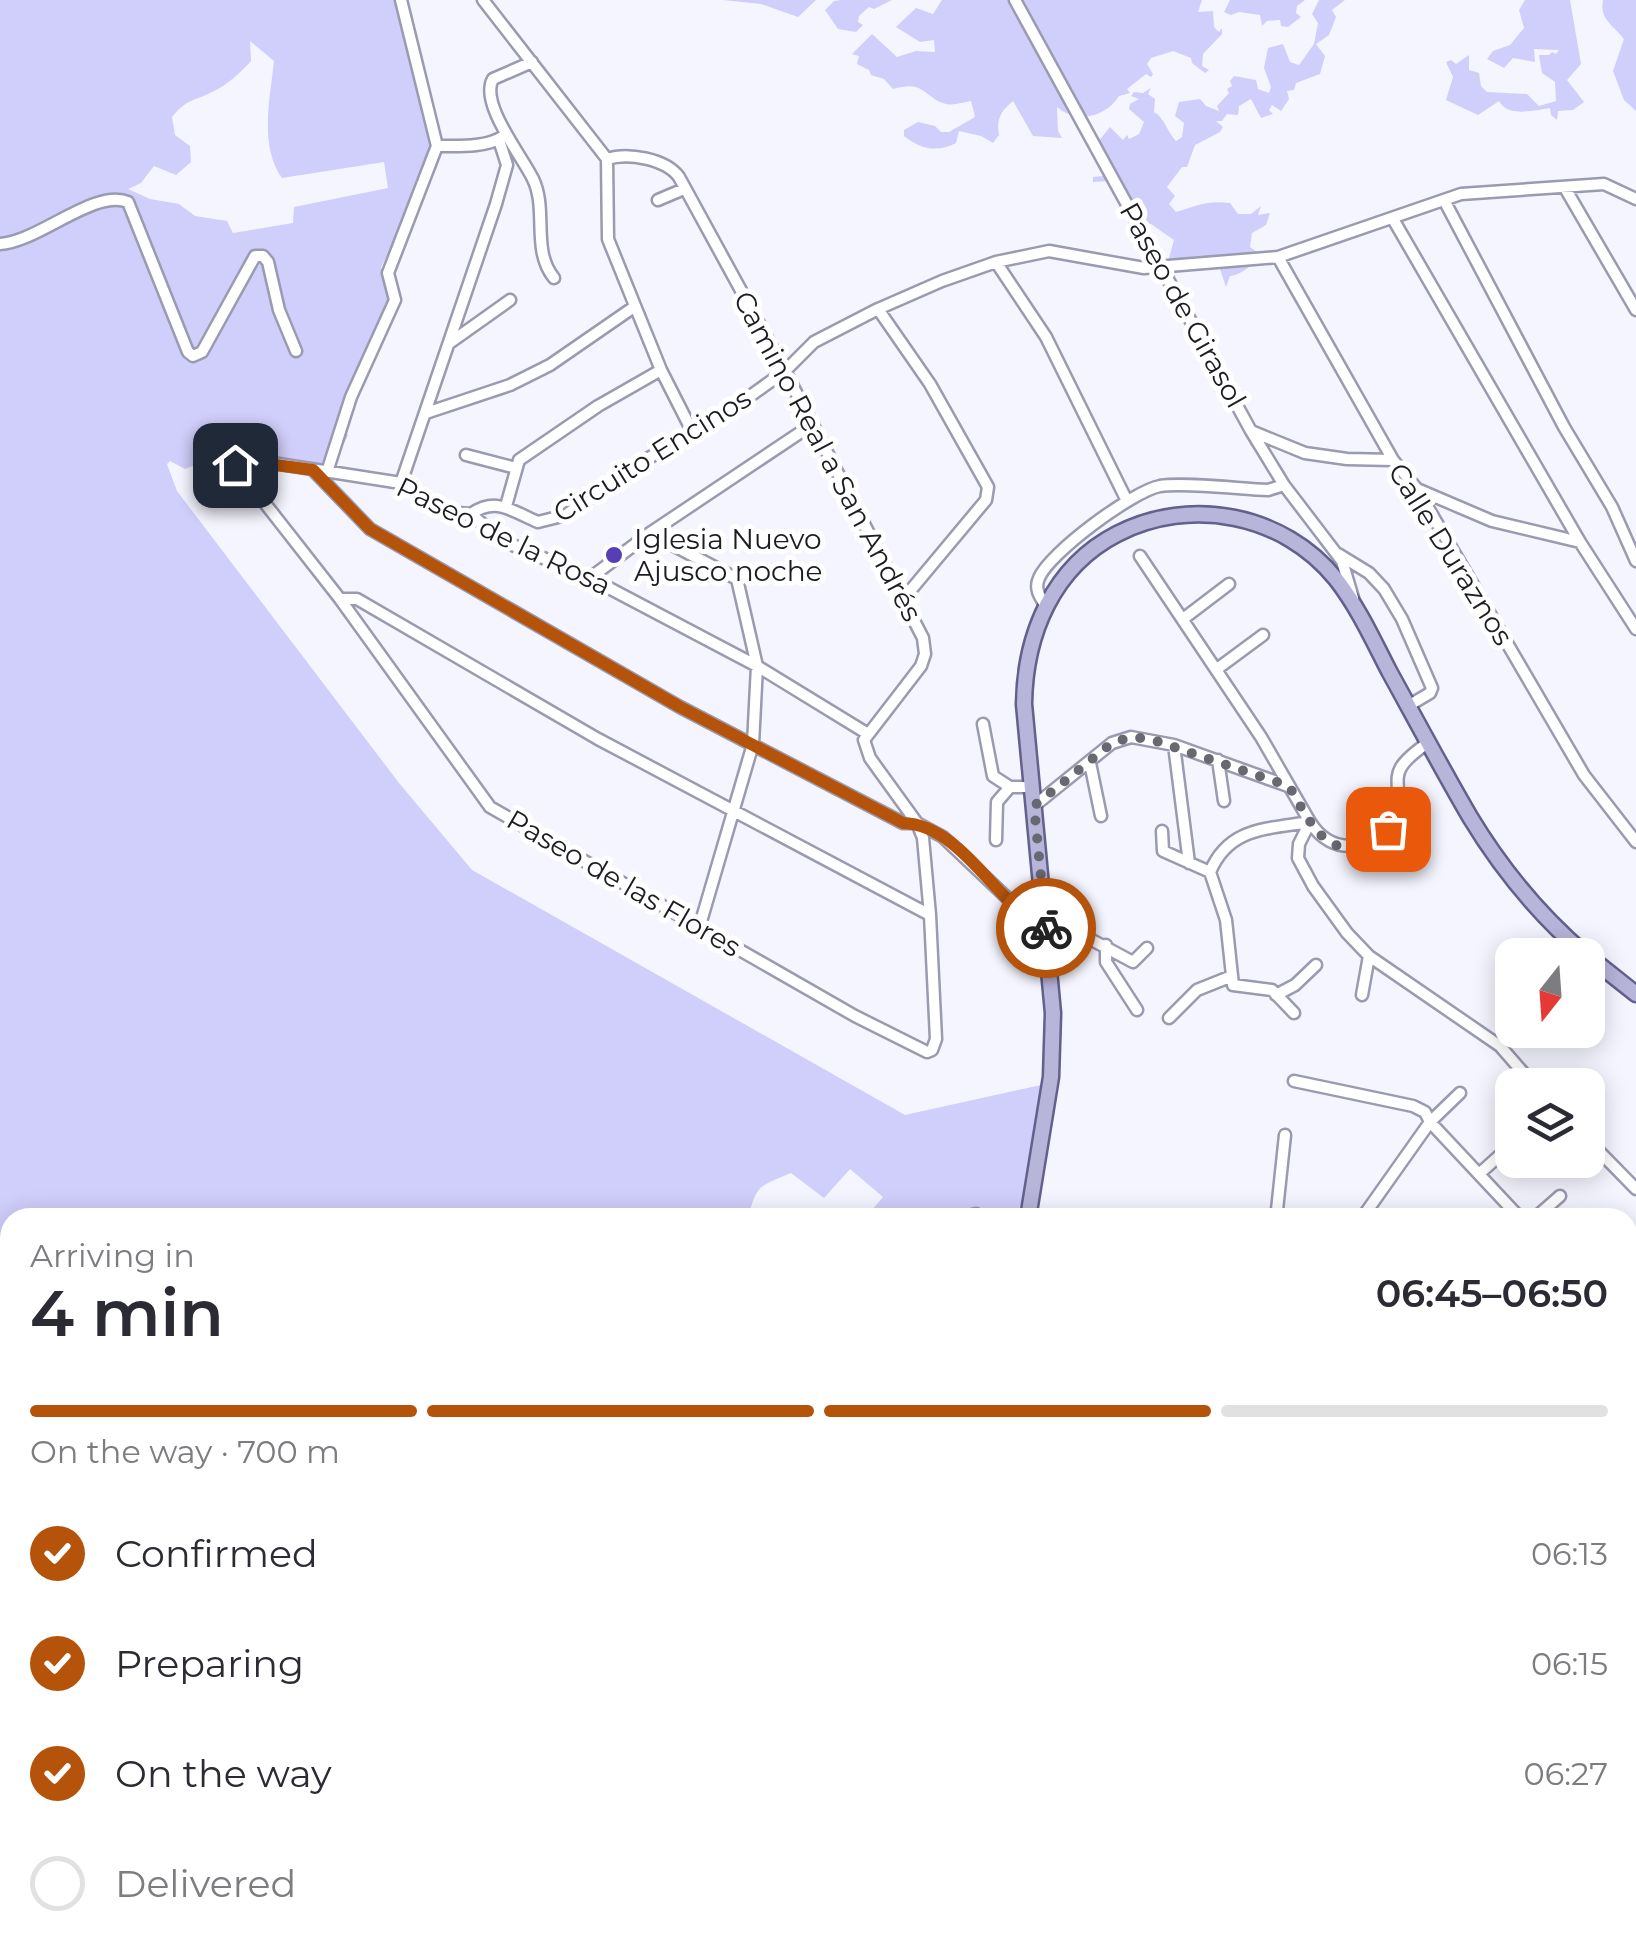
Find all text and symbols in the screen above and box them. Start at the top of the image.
street label: Paseo de Girasol [1113,196,1253,414]
street label: Camino Real a San Andrés [726,285,930,627]
street label: Circuito Encinos [547,381,757,529]
pin [193,423,278,508]
icon: home [208,438,263,493]
street label: Calle Duraznos [1381,457,1521,651]
street label: Paseo de la Rosa [391,469,617,603]
place label: Iglesia Nuevo Ajusco noche [634,522,823,588]
marker: Iglesia Nuevo Ajusco noche [603,544,625,566]
pin [1346,787,1431,872]
street label: Paseo de las Flores [501,802,747,964]
icon: bag [1361,802,1416,857]
courier [996,878,1096,978]
icon: bike [1019,901,1074,956]
north arrow [1495,938,1605,1048]
map controls [1495,938,1605,1178]
button: layers [1495,1068,1605,1178]
text: Arriving in [30,1236,195,1275]
text: 06:45–06:50 [1376,1270,1608,1317]
text: 4 min [30,1273,224,1352]
text: On the way · 700 m [30,1432,340,1471]
icon: check [30,1526,85,1581]
text: Confirmed [115,1530,318,1577]
text: 06:13 [1531,1534,1608,1573]
icon: check [30,1636,85,1691]
text: Preparing [115,1640,304,1687]
text: 06:15 [1531,1644,1608,1683]
icon: check [30,1746,85,1801]
text: On the way [115,1750,332,1797]
text: 06:27 [1524,1754,1608,1793]
text: Delivered [115,1860,296,1907]

